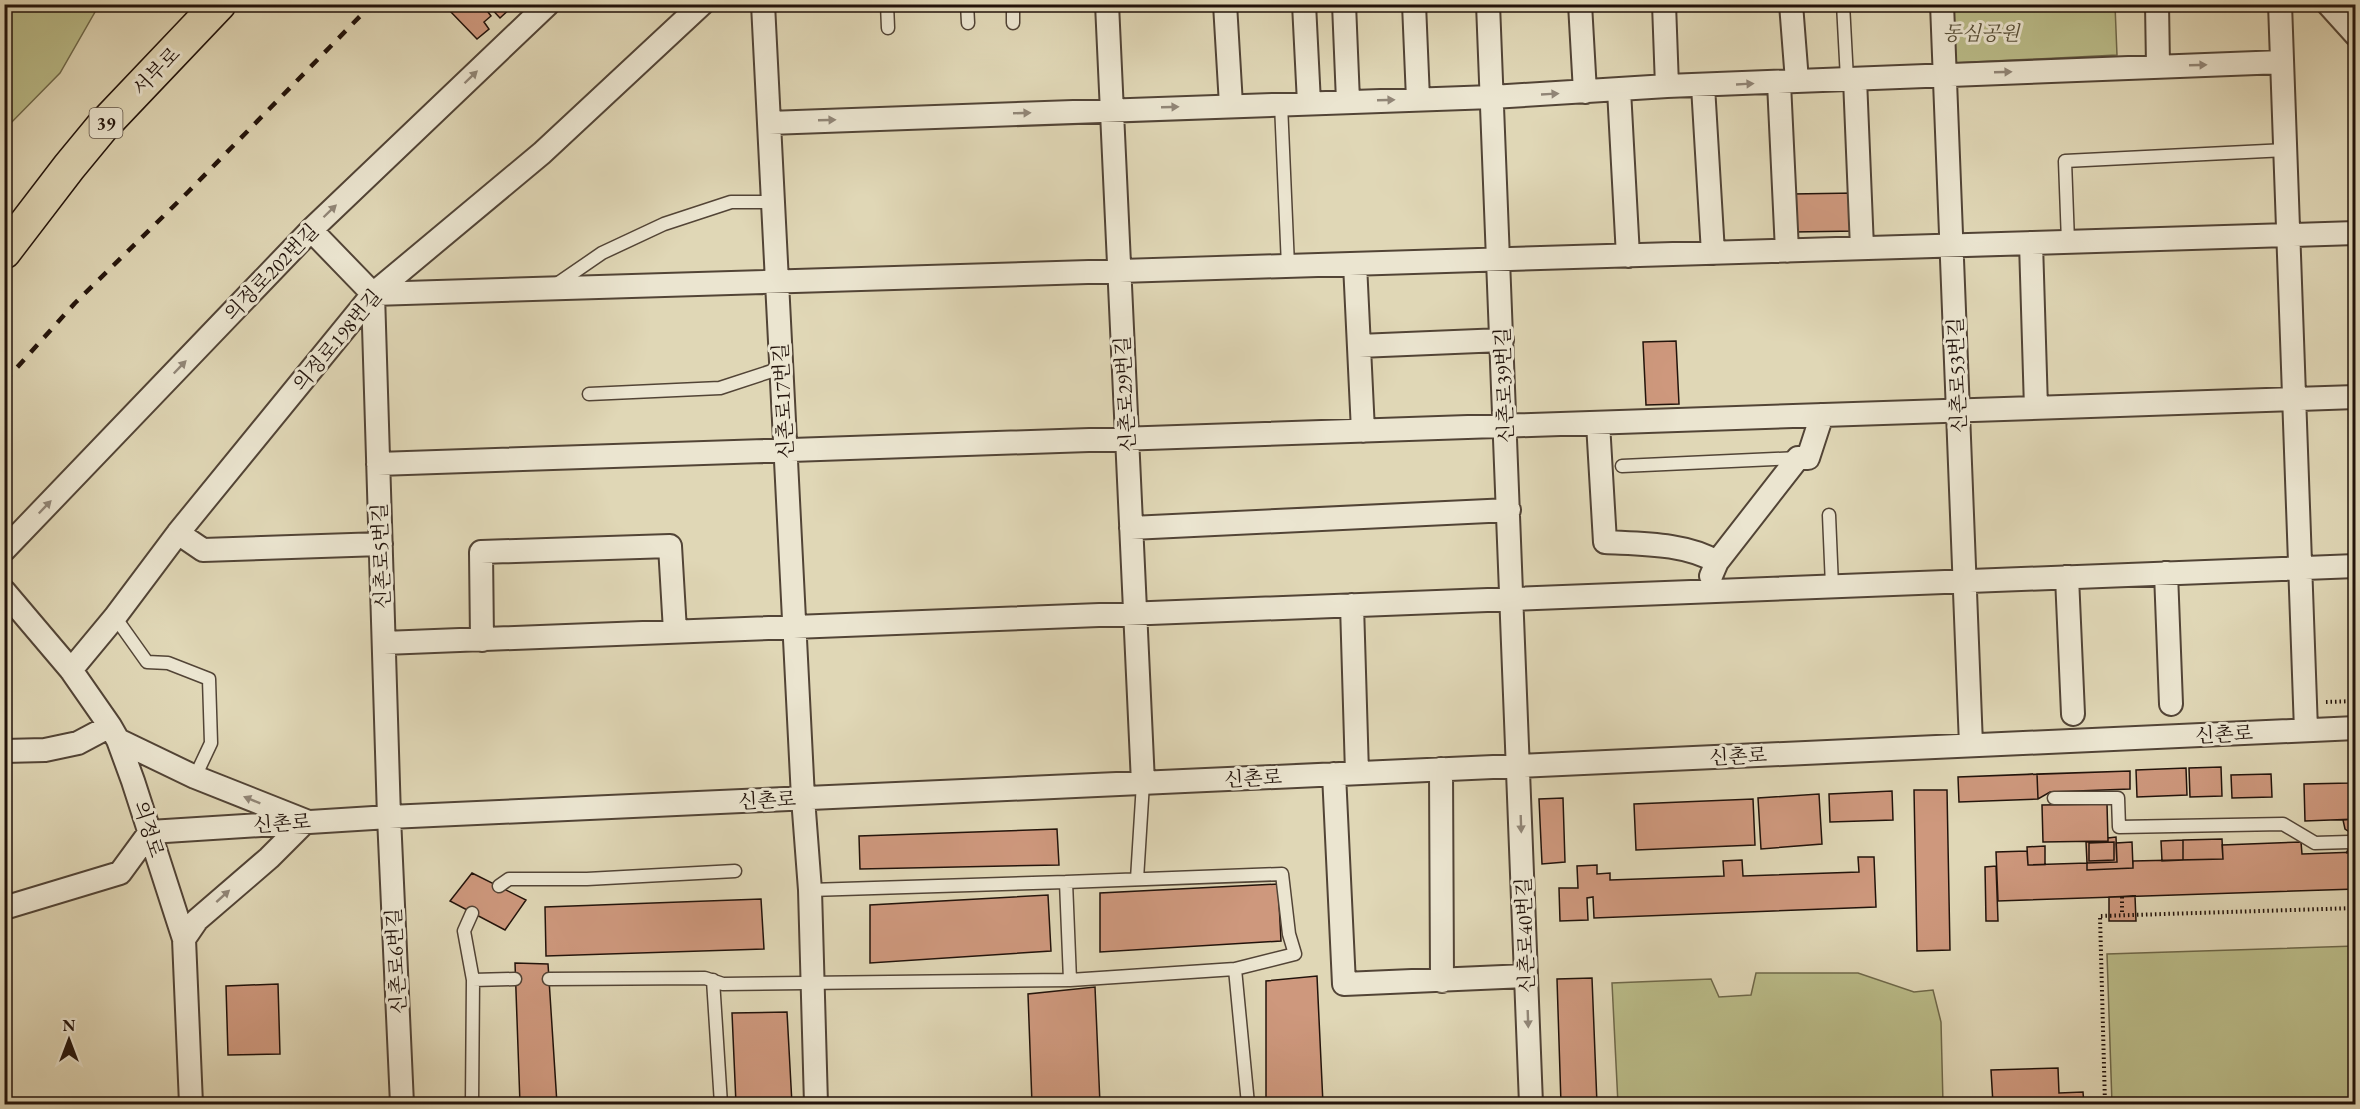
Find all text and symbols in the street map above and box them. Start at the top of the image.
park label: 동심공원 [1942,20,2021,46]
street label: 서부로 [127,41,185,101]
one-way arrow [2189,60,2208,70]
one-way arrow [1994,68,2013,77]
one-way arrow [464,70,479,84]
one-way arrow [1735,80,1754,89]
one-way arrow [1541,89,1560,98]
one-way arrow [1377,95,1396,105]
one-way arrow [1161,103,1180,112]
road number: 39 [90,108,122,138]
one-way arrow [1013,108,1032,117]
one-way arrow [818,116,837,125]
one-way arrow [323,205,337,219]
street label: 의정로202번길 [218,218,324,326]
street label: 의정로198번길 [287,284,387,396]
street label: 신촌로53번길 [1942,317,1972,433]
street label: 신촌로39번길 [1489,327,1519,443]
street label: 신촌로29번길 [1109,335,1141,453]
street label: 신촌로17번길 [767,342,799,460]
one-way arrow [173,359,187,374]
one-way arrow [38,500,52,515]
street label: 신촌로5번길 [366,502,396,610]
street label: 신촌로 [2194,720,2254,748]
street label: 신촌로 [1708,742,1768,770]
street label: 신촌로 [1223,764,1283,792]
street label: 신촌로 [737,786,797,814]
one-way arrow [243,795,261,804]
street label: 의정로 [128,797,170,861]
street label: 신촌로 [252,808,312,838]
one-way arrow [1517,815,1526,834]
street label: 신촌로40번길 [1510,877,1540,993]
one-way arrow [215,889,230,903]
street label: 신촌로6번길 [380,907,412,1015]
north arrow [39,1010,99,1070]
one-way arrow [1523,1010,1533,1029]
text: N [63,1015,76,1036]

